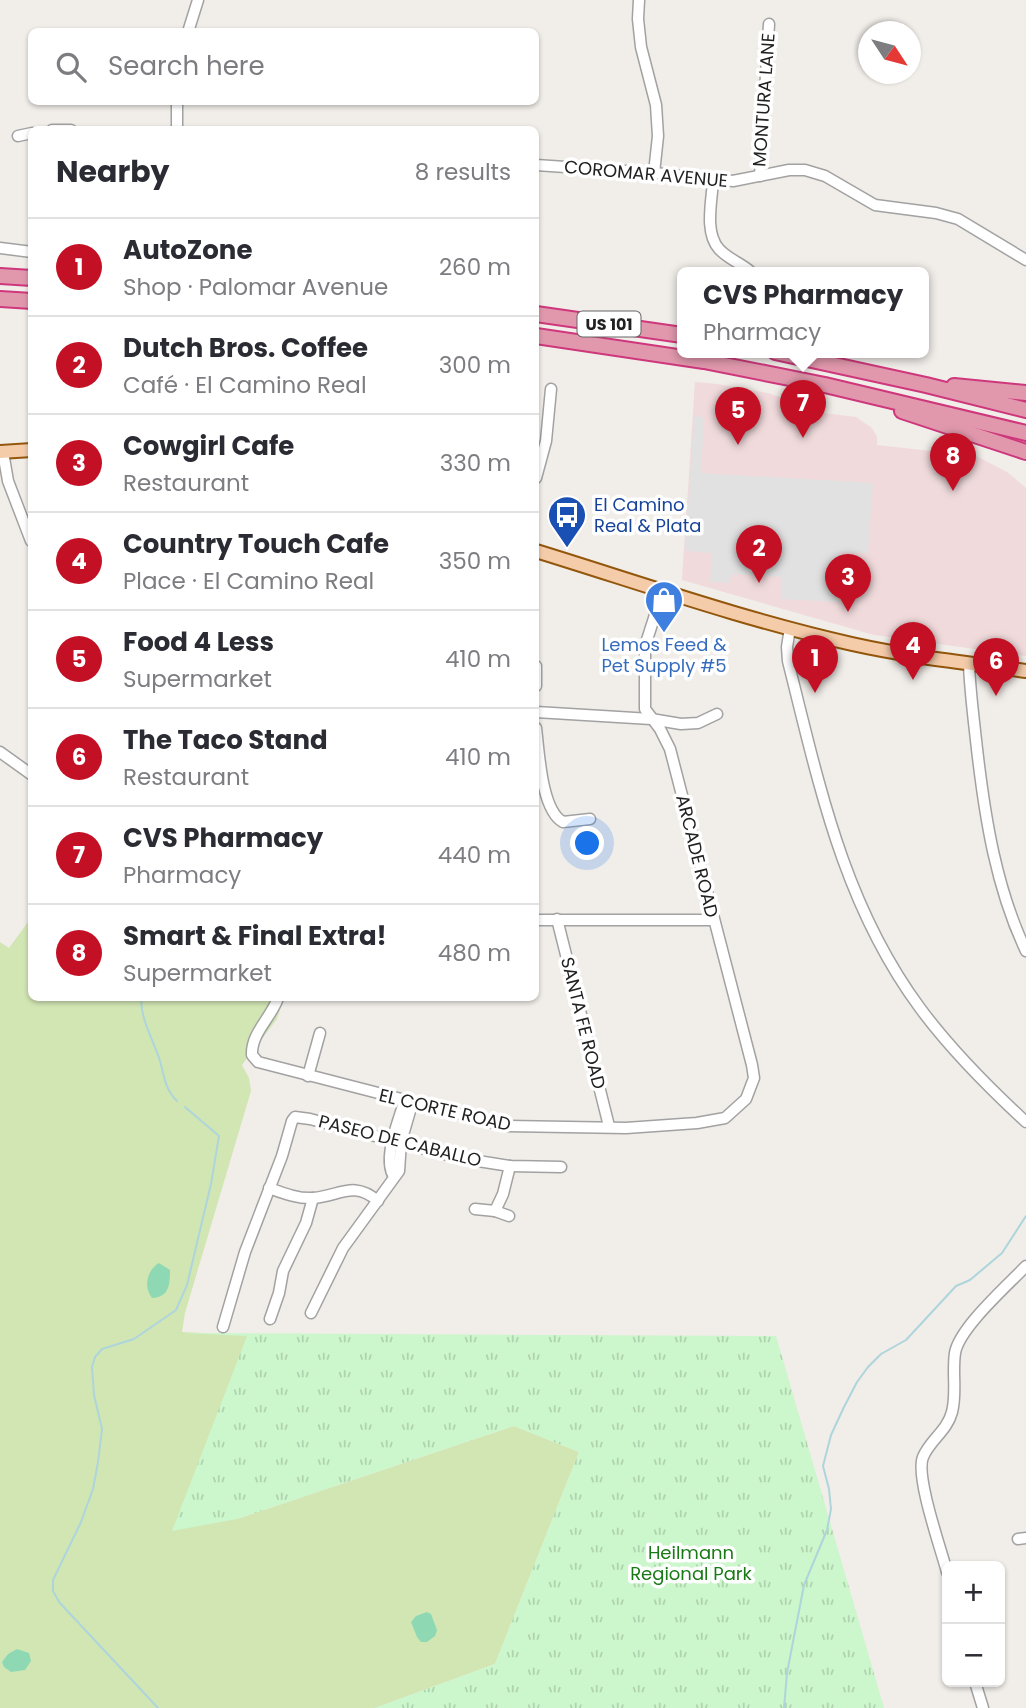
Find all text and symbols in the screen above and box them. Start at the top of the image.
north arrow [858,21,921,84]
search box [28,28,539,105]
street label: MONTURA LANE [746,32,781,168]
icon: search [52,48,90,86]
text: Search here [108,48,265,84]
text: Nearby [56,150,170,193]
street label: COROMAR AVENUE [563,154,729,193]
text: 8 results [415,156,511,188]
text: AutoZone [123,232,252,268]
text: 1 [75,251,83,283]
text: 260 m [439,251,511,283]
popup [677,267,929,358]
text: Shop · Palomar Avenue [123,271,388,303]
text: CVS Pharmacy [703,277,903,313]
road number: US 101 [578,312,640,336]
text: Pharmacy [703,316,821,348]
text: Dutch Bros. Coffee [123,330,368,366]
text: 2 [72,349,86,381]
text: 300 m [439,349,511,381]
text: Café · El Camino Real [123,369,367,401]
pin: 7 [780,380,826,438]
pin: 5 [715,387,761,445]
text: Cowgirl Cafe [123,428,294,464]
pin: 8 [930,433,976,491]
text: 3 [72,447,86,479]
text: 330 m [440,447,511,479]
text: Restaurant [123,467,249,499]
place label: El Camino Real & Plata [594,492,701,538]
bus stop icon: El Camino Real & Plata [546,494,588,549]
pin: 2 [736,525,782,583]
text: Country Touch Cafe [123,526,389,562]
text: 4 [71,545,87,577]
text: 350 m [439,545,511,577]
pin: 3 [825,554,871,612]
text: Place · El Camino Real [123,565,374,597]
shop icon: Lemos Feed & Pet Supply #5 [643,579,685,634]
pin: 4 [890,622,936,680]
text: Food 4 Less [123,624,274,660]
place label: Lemos Feed & Pet Supply #5 [601,632,727,678]
pin: 1 [792,635,838,693]
pin: 6 [973,638,1019,696]
text: 5 [72,643,86,675]
text: 410 m [445,643,511,675]
text: Supermarket [123,663,272,695]
text: The Taco Stand [123,722,328,758]
text: 6 [72,741,86,773]
text: 410 m [445,741,511,773]
text: Restaurant [123,761,249,793]
street label: ARCADE ROAD [670,792,725,920]
text: CVS Pharmacy [123,820,323,856]
your location [570,826,604,860]
text: 7 [73,839,85,871]
text: 440 m [438,839,511,871]
text: Pharmacy [123,859,241,891]
text: Smart & Final Extra! [123,918,387,954]
text: 8 [72,937,86,969]
text: 480 m [438,937,511,969]
street label: SANTA FE ROAD [555,954,612,1091]
text: Supermarket [123,957,272,989]
street label: EL CORTE ROAD [377,1082,513,1137]
street label: PASEO DE CABALLO [316,1108,484,1173]
park label: Heilmann Regional Park [630,1540,753,1586]
map controls [942,1561,1005,1687]
button: + [942,1561,1005,1624]
button: − [942,1624,1005,1687]

